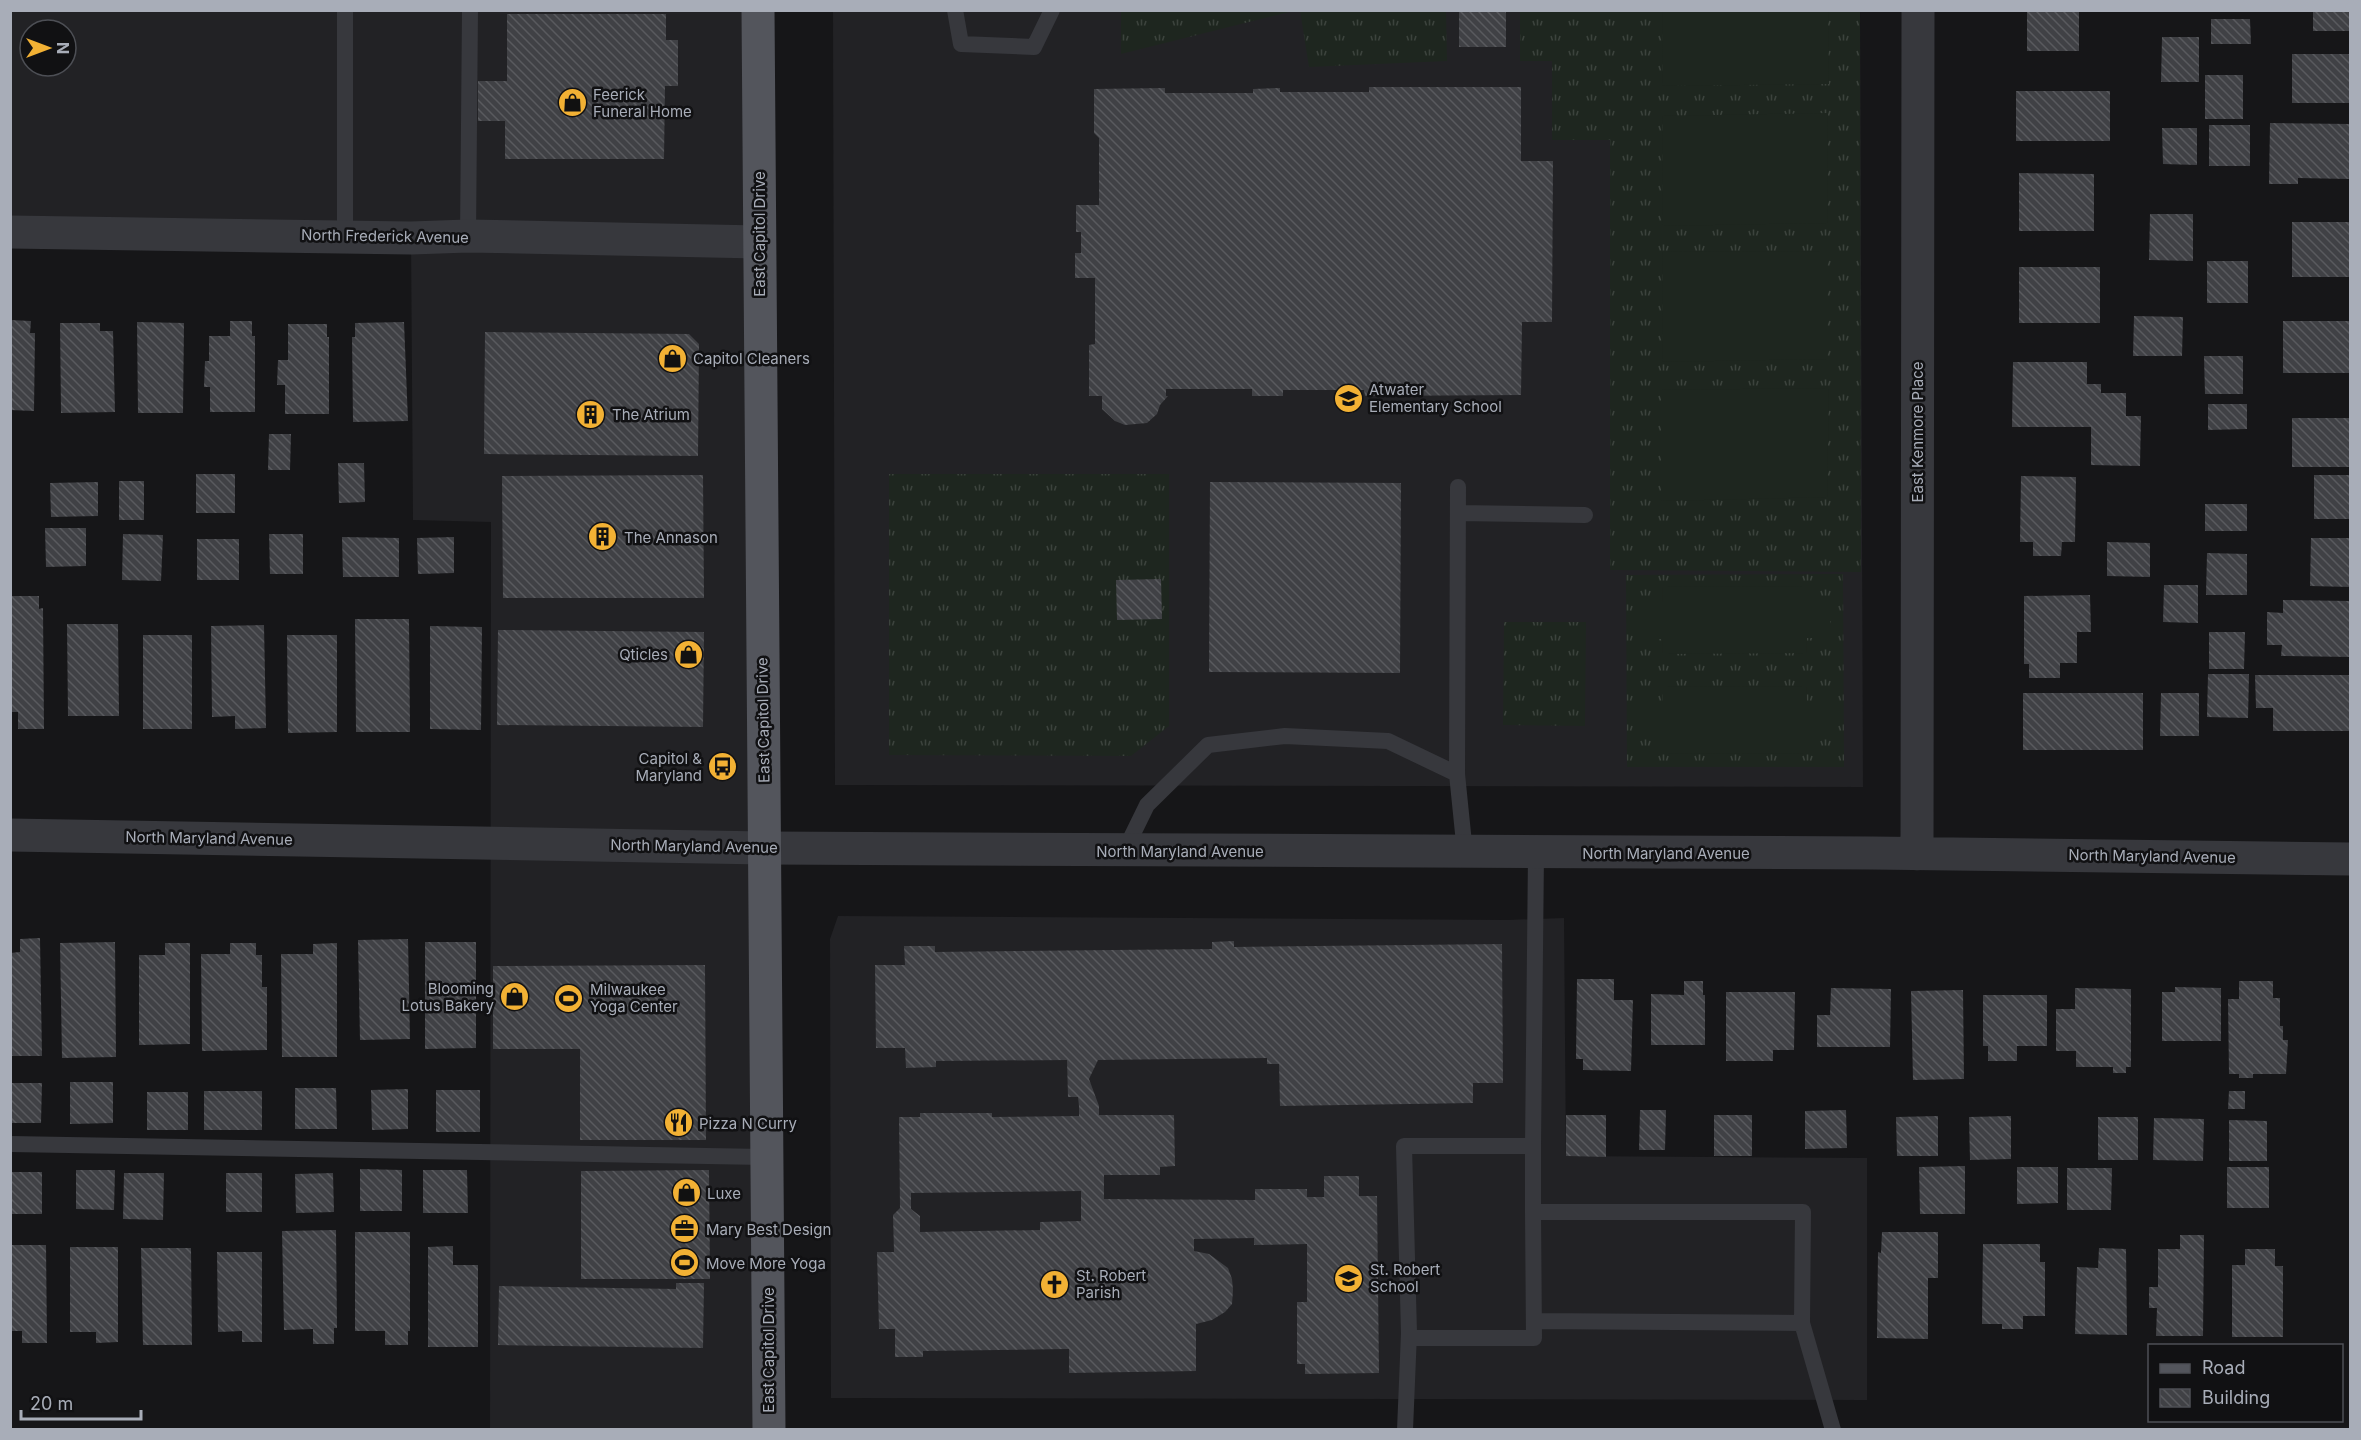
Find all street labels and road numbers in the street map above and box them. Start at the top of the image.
street label: East Capitol Drive [750,171,769,297]
street label: North Frederick Avenue [301,225,469,247]
street label: East Kenmore Place [1908,361,1927,503]
street label: East Capitol Drive [752,657,774,783]
street label: North Maryland Avenue [125,827,293,849]
street label: North Maryland Avenue [610,835,778,857]
street label: North Maryland Avenue [1096,842,1264,861]
street label: North Maryland Avenue [1582,844,1750,863]
street label: North Maryland Avenue [2068,845,2236,867]
street label: East Capitol Drive [759,1287,778,1413]

